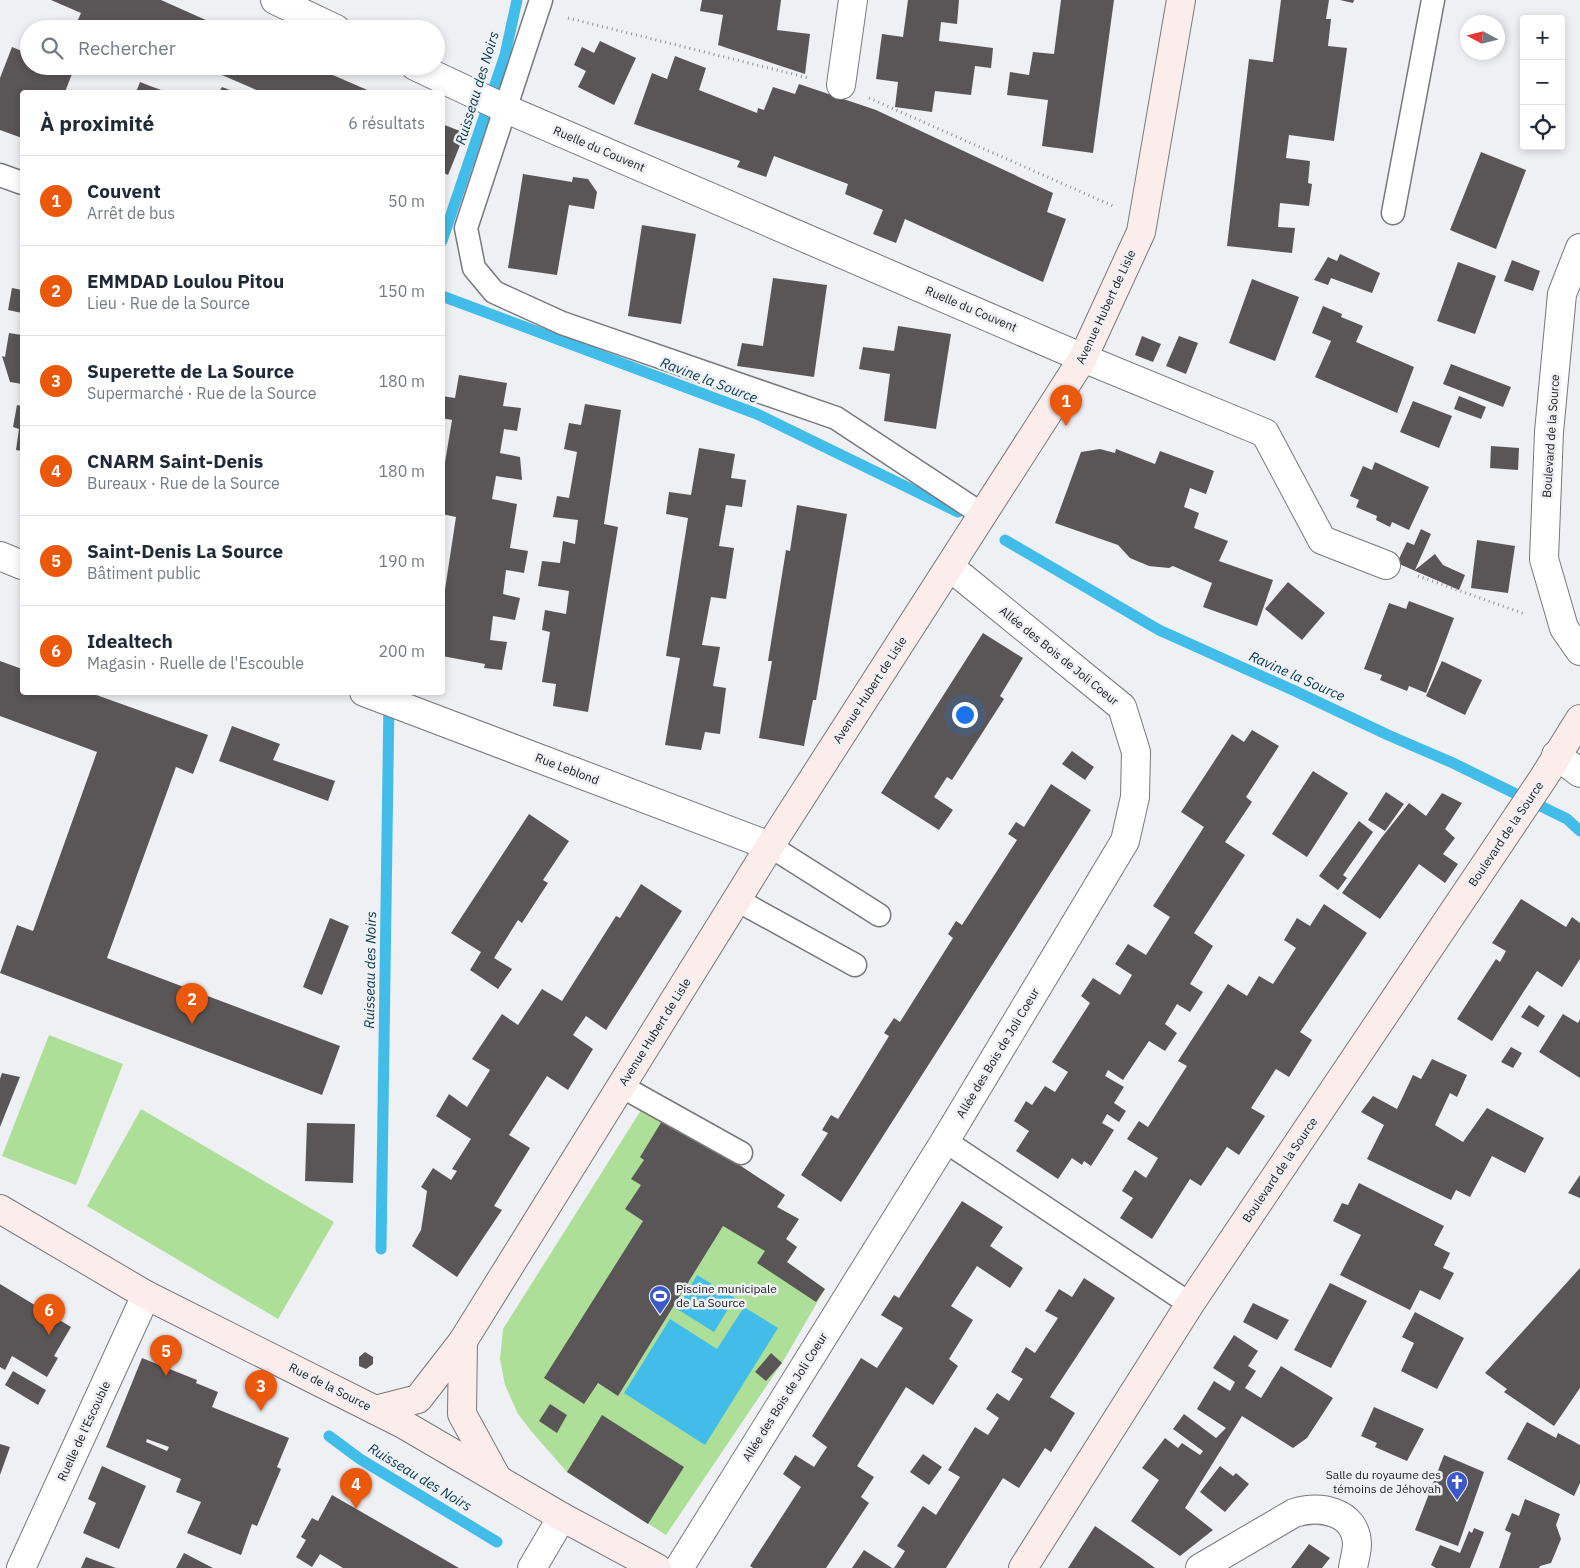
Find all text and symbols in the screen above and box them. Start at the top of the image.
north arrow [1460,15,1505,60]
map controls [1520,15,1565,150]
button: + [1520,15,1565,60]
search box [20,20,445,75]
water label: Ruisseau des Noirs [451,29,503,147]
icon: search [38,34,66,62]
text: Rechercher [78,36,176,60]
button: − [1520,60,1565,105]
button: locate [1520,105,1565,150]
text: À proximité [40,109,154,137]
text: 6 résultats [348,113,425,133]
street label: Ruelle du Couvent [551,122,647,175]
text: Couvent [87,179,161,203]
text: 1 [51,191,61,211]
text: 50 m [388,191,425,211]
text: Arrêt de bus [87,203,175,223]
street label: Avenue Hubert de Lisle [1072,247,1139,366]
text: EMMDAD Loulou Pitou [87,269,284,293]
text: 2 [51,281,61,301]
text: 150 m [378,281,425,301]
street label: Ruelle du Couvent [923,282,1019,335]
text: Lieu · Rue de la Source [87,293,250,313]
water label: Ravine la Source [658,353,760,407]
text: Superette de La Source [87,359,294,383]
text: 3 [51,371,61,391]
text: 180 m [378,371,425,391]
street label: Boulevard de la Source [1539,373,1562,498]
text: Supermarché · Rue de la Source [87,383,317,403]
pin: 1 [1050,385,1082,426]
text: CNARM Saint-Denis [87,449,263,473]
text: 4 [51,461,61,481]
text: 180 m [378,461,425,481]
text: Bureaux · Rue de la Source [87,473,280,493]
text: Saint-Denis La Source [87,539,283,563]
text: 5 [51,551,61,571]
text: 190 m [378,551,425,571]
text: Bâtiment public [87,563,201,583]
street label: Allée des Bois de Joli Coeur [997,603,1122,709]
text: Idealtech [87,629,173,653]
street label: Avenue Hubert de Lisle [829,633,910,746]
text: 6 [51,641,61,661]
text: 200 m [378,641,425,661]
water label: Ravine la Source [1246,647,1348,705]
text: Magasin · Ruelle de l'Escouble [87,653,304,673]
your location [952,702,978,728]
street label: Rue Leblond [533,750,601,788]
street label: Boulevard de la Source [1465,778,1547,889]
water label: Ruisseau des Noirs [360,911,380,1029]
street label: Avenue Hubert de Lisle [615,975,694,1088]
pin: 2 [176,983,208,1024]
street label: Allée des Bois de Joli Coeur [953,985,1043,1120]
street label: Boulevard de la Source [1239,1114,1321,1225]
place label: Piscine municipale de La Source [676,1281,777,1310]
sports icon: Piscine municipale de La Source [648,1284,672,1315]
pin: 6 [33,1294,65,1335]
street label: Allée des Bois de Joli Coeur [739,1329,831,1464]
pin: 5 [150,1335,182,1376]
street label: Rue de la Source [287,1359,374,1414]
pin: 3 [245,1370,277,1411]
street label: Ruelle de l'Escouble [54,1378,113,1483]
water label: Ruisseau des Noirs [365,1439,475,1515]
place label: Salle du royaume des témoins de Jéhovah [1326,1467,1441,1496]
pin: 4 [340,1468,372,1509]
church icon: Salle du royaume des témoins de Jéhovah [1445,1470,1469,1501]

